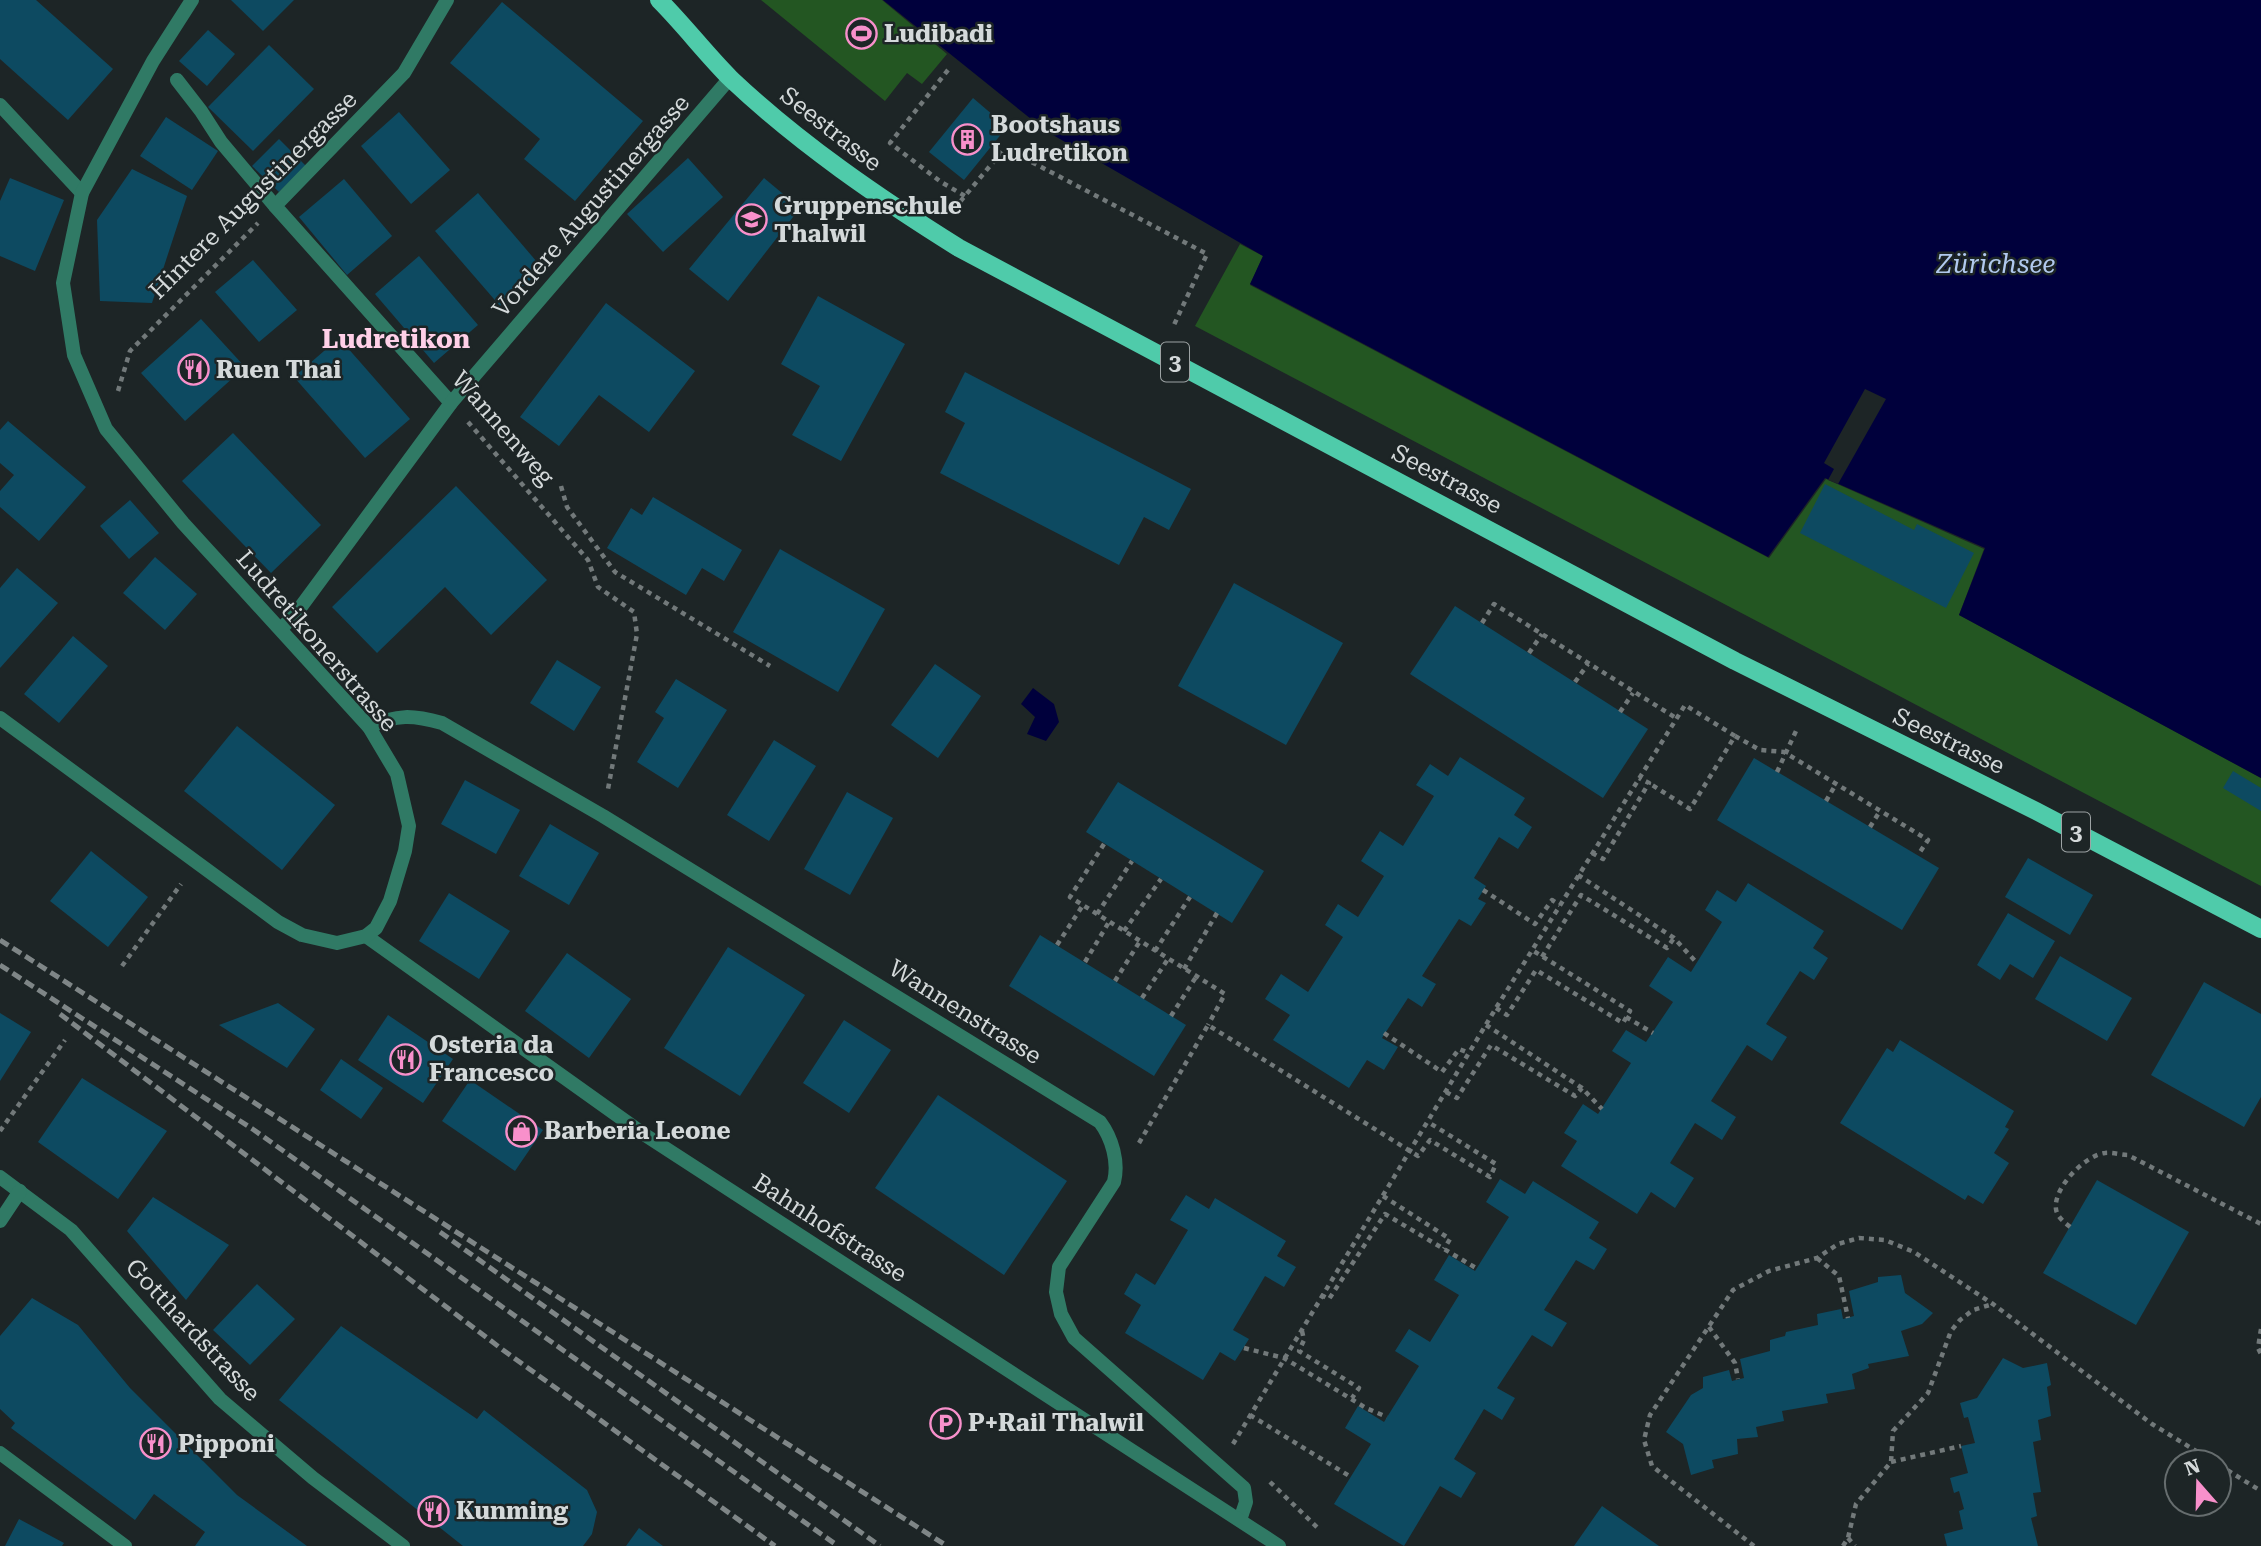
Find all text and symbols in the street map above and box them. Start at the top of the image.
sports icon: Ludibadi [844,17,878,51]
place label: Ludibadi [884,20,993,48]
street label: Seestrasse [775,81,887,177]
street label: Hintere Augustinergasse [143,85,363,305]
street label: Vordere Augustinergasse [487,89,695,323]
place label: Bootshaus Ludretikon [991,111,1128,167]
building icon: Bootshaus Ludretikon [951,122,985,156]
place label: Gruppenschule Thalwil [774,192,962,248]
school or university icon: Gruppenschule Thalwil [734,203,768,237]
water label: Zürichsee [1936,249,2055,279]
district label: Ludretikon [322,324,470,354]
road number: 3 [1161,342,1189,382]
restaurant icon: Ruen Thai [176,353,210,387]
place label: Ruen Thai [216,356,341,384]
street label: Wannenweg [446,365,560,491]
street label: Seestrasse [1387,438,1507,520]
street label: Ludretikonerstrasse [231,545,403,737]
street label: Seestrasse [1889,702,2009,780]
road number: 3 [2062,812,2090,852]
street label: Wannenstrasse [884,954,1046,1070]
place label: Osteria da Francesco [429,1031,554,1087]
restaurant icon: Osteria da Francesco [389,1042,423,1076]
shop icon: Barberia Leone [504,1114,538,1148]
place label: Barberia Leone [544,1117,731,1145]
street label: Bahnhofstrasse [748,1168,912,1288]
street label: Gotthardstrasse [120,1253,266,1407]
parking icon: P+Rail Thalwil [928,1406,962,1440]
place label: P+Rail Thalwil [968,1409,1144,1437]
restaurant icon: Pipponi [138,1427,172,1461]
place label: Pipponi [178,1430,275,1458]
north arrow [2163,1448,2233,1518]
text: N [2182,1454,2204,1481]
restaurant icon: Kunming [416,1494,450,1528]
place label: Kunming [456,1497,568,1525]

